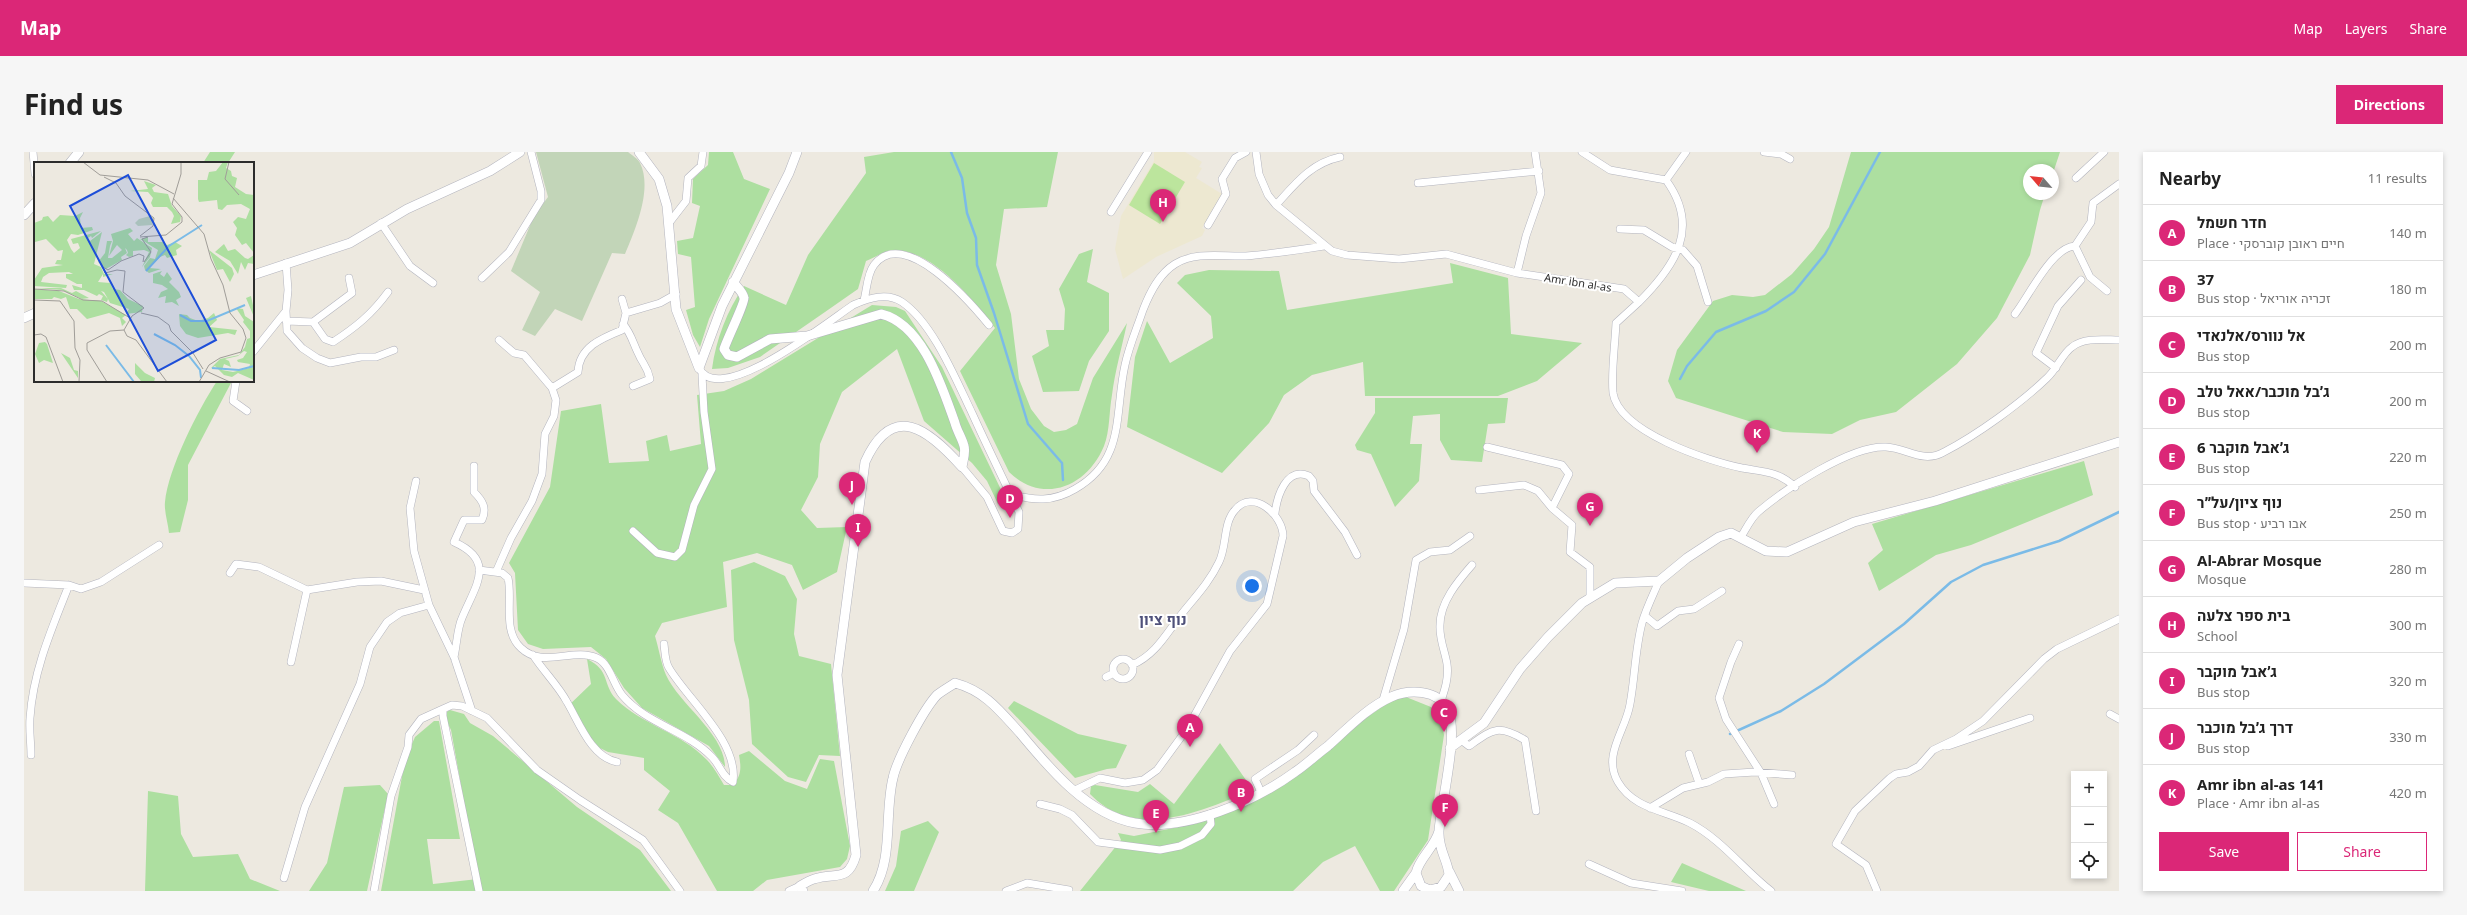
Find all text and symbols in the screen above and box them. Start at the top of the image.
text: Map [20,15,61,41]
text: Map [2294,19,2323,38]
text: Layers [2345,19,2387,38]
text: Share [2409,19,2447,38]
text: Find us [24,85,123,123]
button: Directions [2336,85,2443,124]
inset map [34,162,254,382]
north arrow [2023,164,2059,200]
text: Nearby [2159,167,2221,190]
text: 11 results [2368,169,2427,187]
pin: H [1150,189,1176,222]
text: חדר חשמל [2197,212,2267,232]
text: A [2168,224,2177,242]
text: 140 m [2389,224,2427,242]
text: Place · חיים ראובן קוברסקי [2197,234,2345,252]
street label: Amr ibn al-as [1543,269,1613,295]
text: 37 [2197,269,2214,289]
text: B [2168,280,2176,298]
text: 180 m [2389,280,2427,298]
text: Bus stop · זכריה אוריאל [2197,289,2331,307]
text: אל נוורס/אלנאדי [2197,325,2306,345]
text: C [2168,336,2176,354]
text: 200 m [2389,336,2427,354]
text: Bus stop [2197,347,2250,365]
text: ג׳בל מוכבר/אאל טלב [2197,381,2330,401]
text: D [2167,392,2177,410]
text: 200 m [2389,392,2427,410]
text: Bus stop [2197,403,2250,421]
pin: K [1744,420,1770,453]
text: ג׳אבל מוקבר 6 [2197,437,2290,457]
text: E [2168,448,2176,466]
text: 220 m [2389,448,2427,466]
text: Bus stop [2197,459,2250,477]
pin: J [839,472,865,505]
pin: D [997,485,1023,518]
text: נוף ציון/על״ר [2197,492,2282,512]
pin: G [1577,493,1603,526]
text: F [2168,504,2176,522]
text: 250 m [2389,504,2427,522]
pin: I [845,514,871,547]
text: Bus stop · אבו רביע [2197,514,2307,532]
text: Al-Abrar Mosque [2197,550,2322,570]
text: G [2167,560,2177,578]
text: 280 m [2389,560,2427,578]
text: Mosque [2197,570,2246,588]
your location [1242,576,1262,596]
text: בית ספר צלעה [2197,605,2290,625]
district label: נוף ציון [1139,609,1187,629]
text: H [2167,616,2177,634]
text: 300 m [2389,616,2427,634]
text: School [2197,627,2238,645]
text: ג׳אבל מוקבר [2197,661,2277,681]
text: I [2169,672,2175,690]
text: 320 m [2389,672,2427,690]
text: Bus stop [2197,683,2250,701]
pin: C [1431,699,1457,732]
pin: A [1177,714,1203,747]
text: דרך ג׳בל מוכבר [2197,717,2293,737]
text: J [2170,728,2174,746]
text: 330 m [2389,728,2427,746]
text: Bus stop [2197,739,2250,757]
map controls [2071,771,2107,879]
button: + [2071,771,2107,807]
text: Amr ibn al-as 141 [2197,774,2325,794]
pin: B [1228,779,1254,812]
text: K [2168,784,2176,802]
text: 420 m [2389,784,2427,802]
pin: F [1432,794,1458,827]
text: Place · Amr ibn al-as [2197,794,2320,812]
pin: E [1143,800,1169,833]
button: − [2071,807,2107,843]
button: Save [2159,832,2289,871]
button: Share [2297,832,2427,871]
button: locate [2071,843,2107,879]

